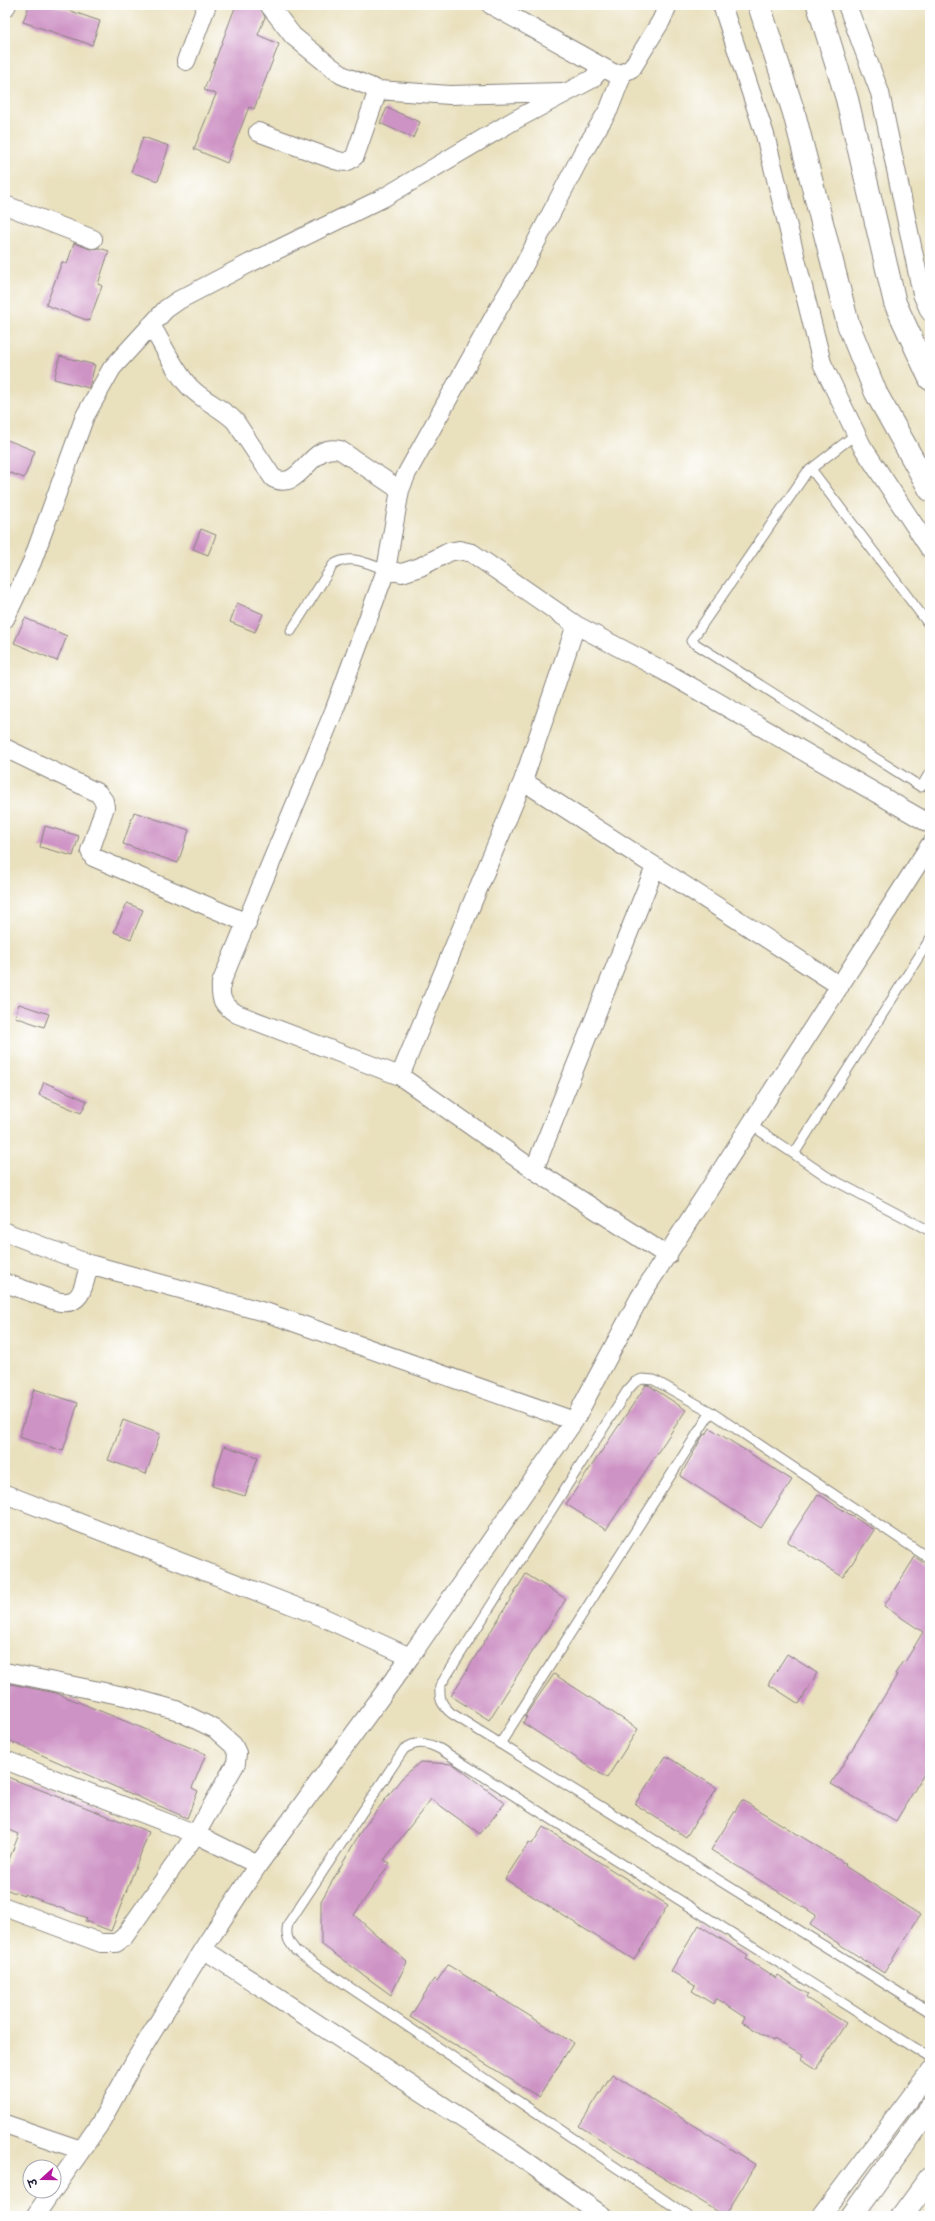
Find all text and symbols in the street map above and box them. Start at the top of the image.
north arrow [22,2159,62,2199]
text: उ [24,2175,41,2189]

